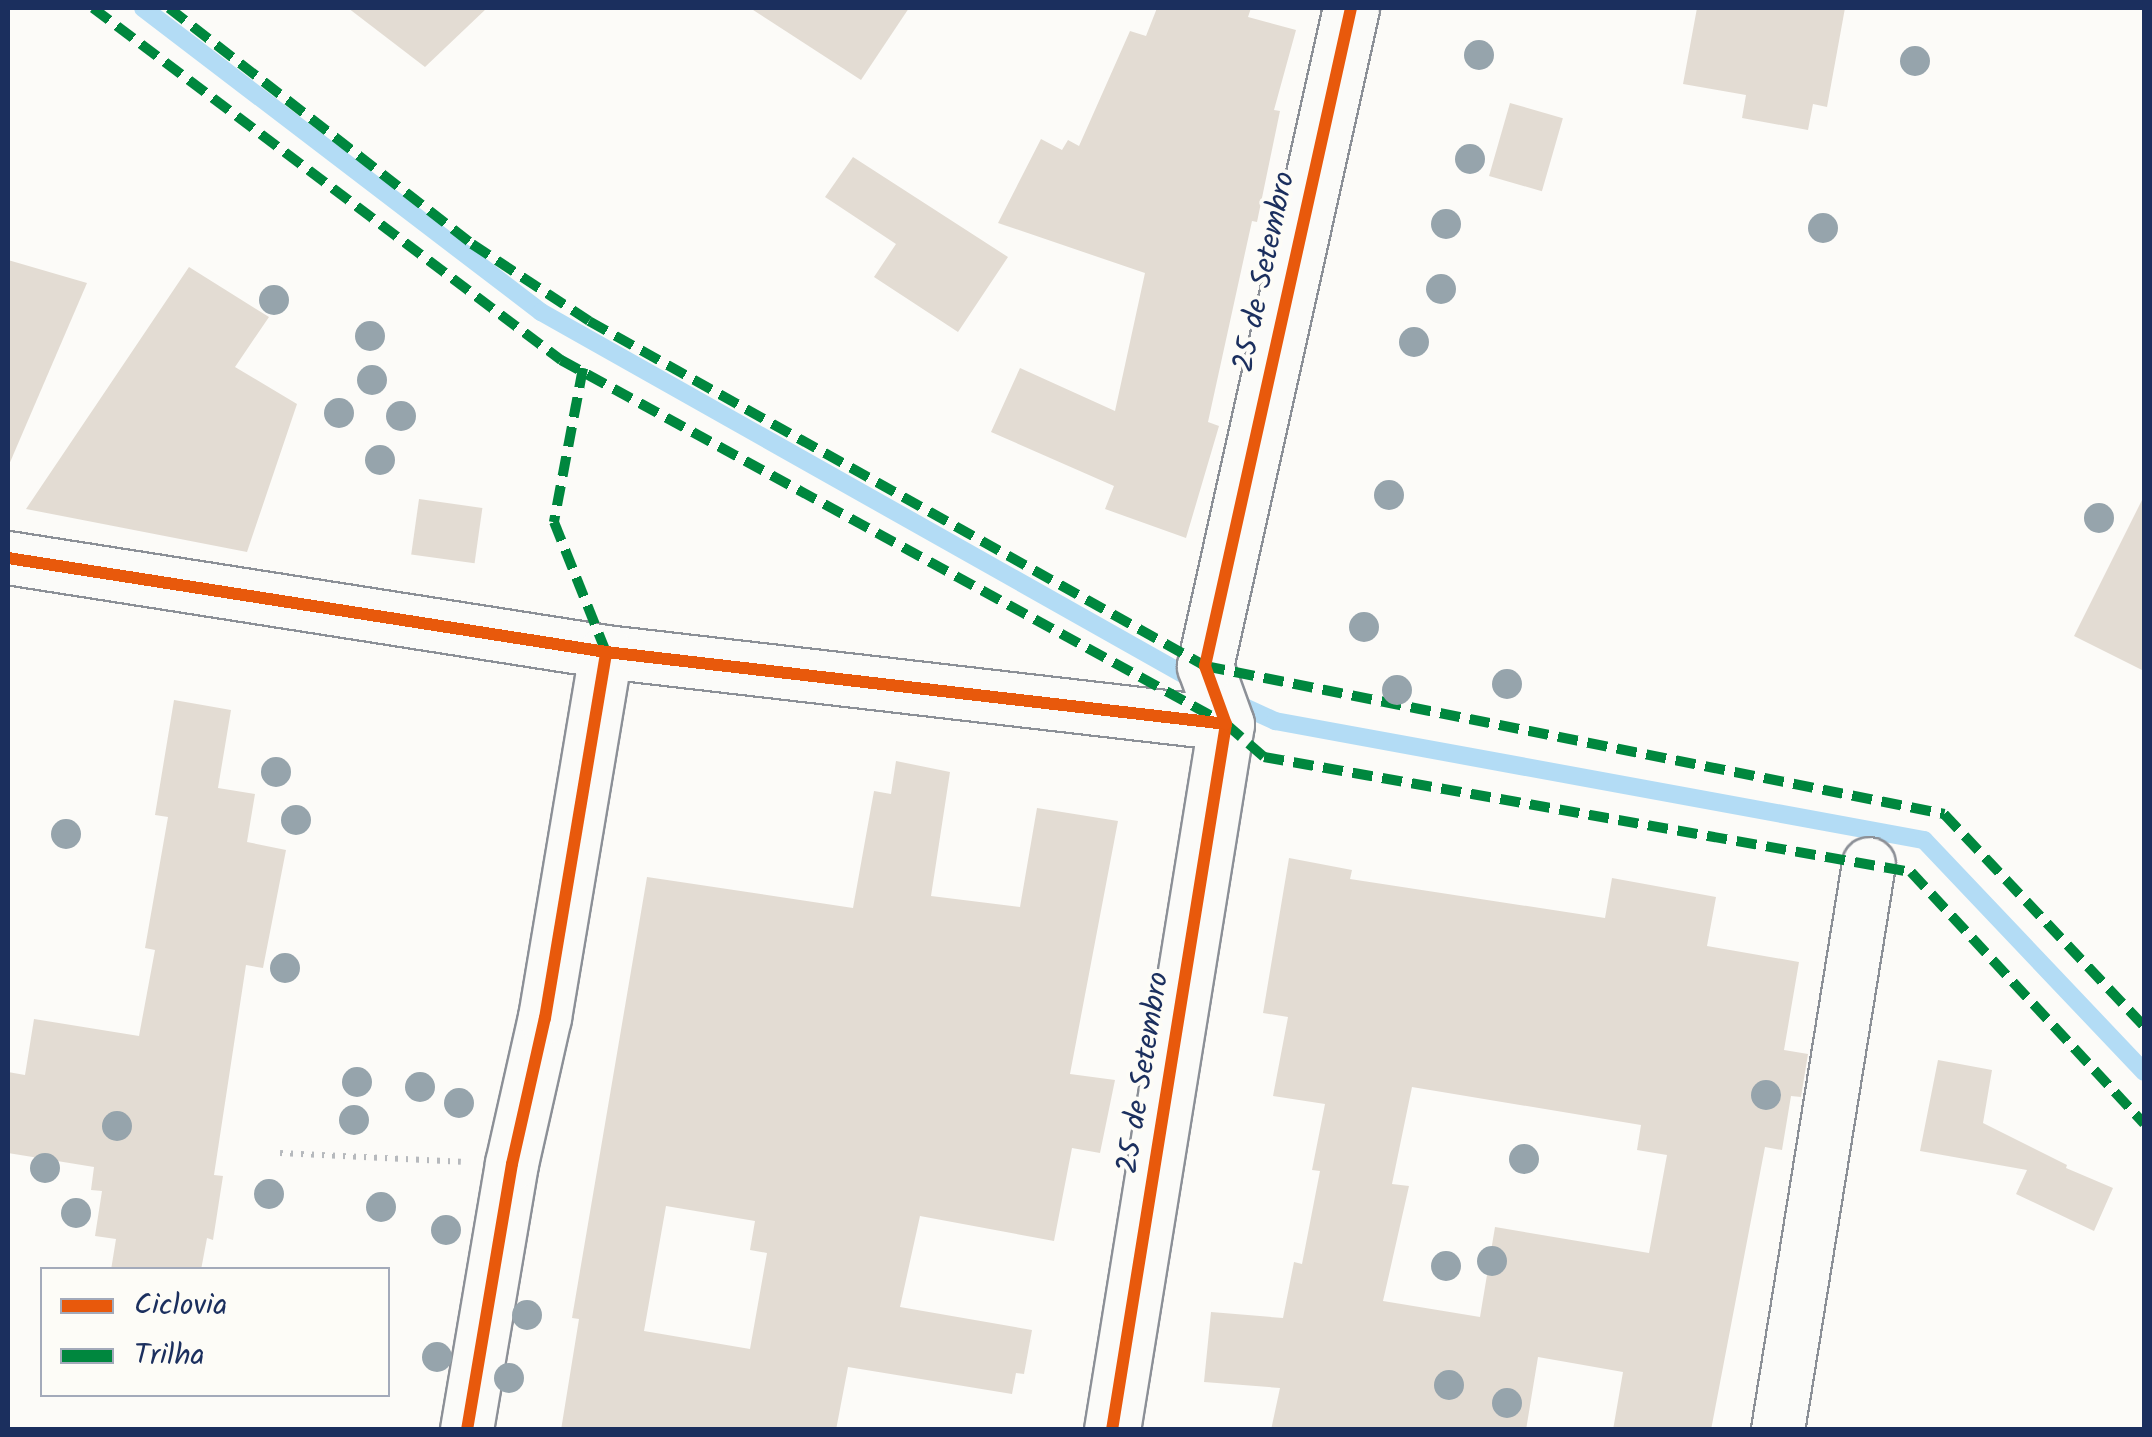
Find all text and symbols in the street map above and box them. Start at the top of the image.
street label: 25 de Setembro [1226,169,1304,375]
street label: 25 de Setembro [1110,970,1178,1176]
legend [40,1267,390,1397]
text: Ciclovia [134,1282,227,1330]
text: Trilha [134,1332,205,1380]

